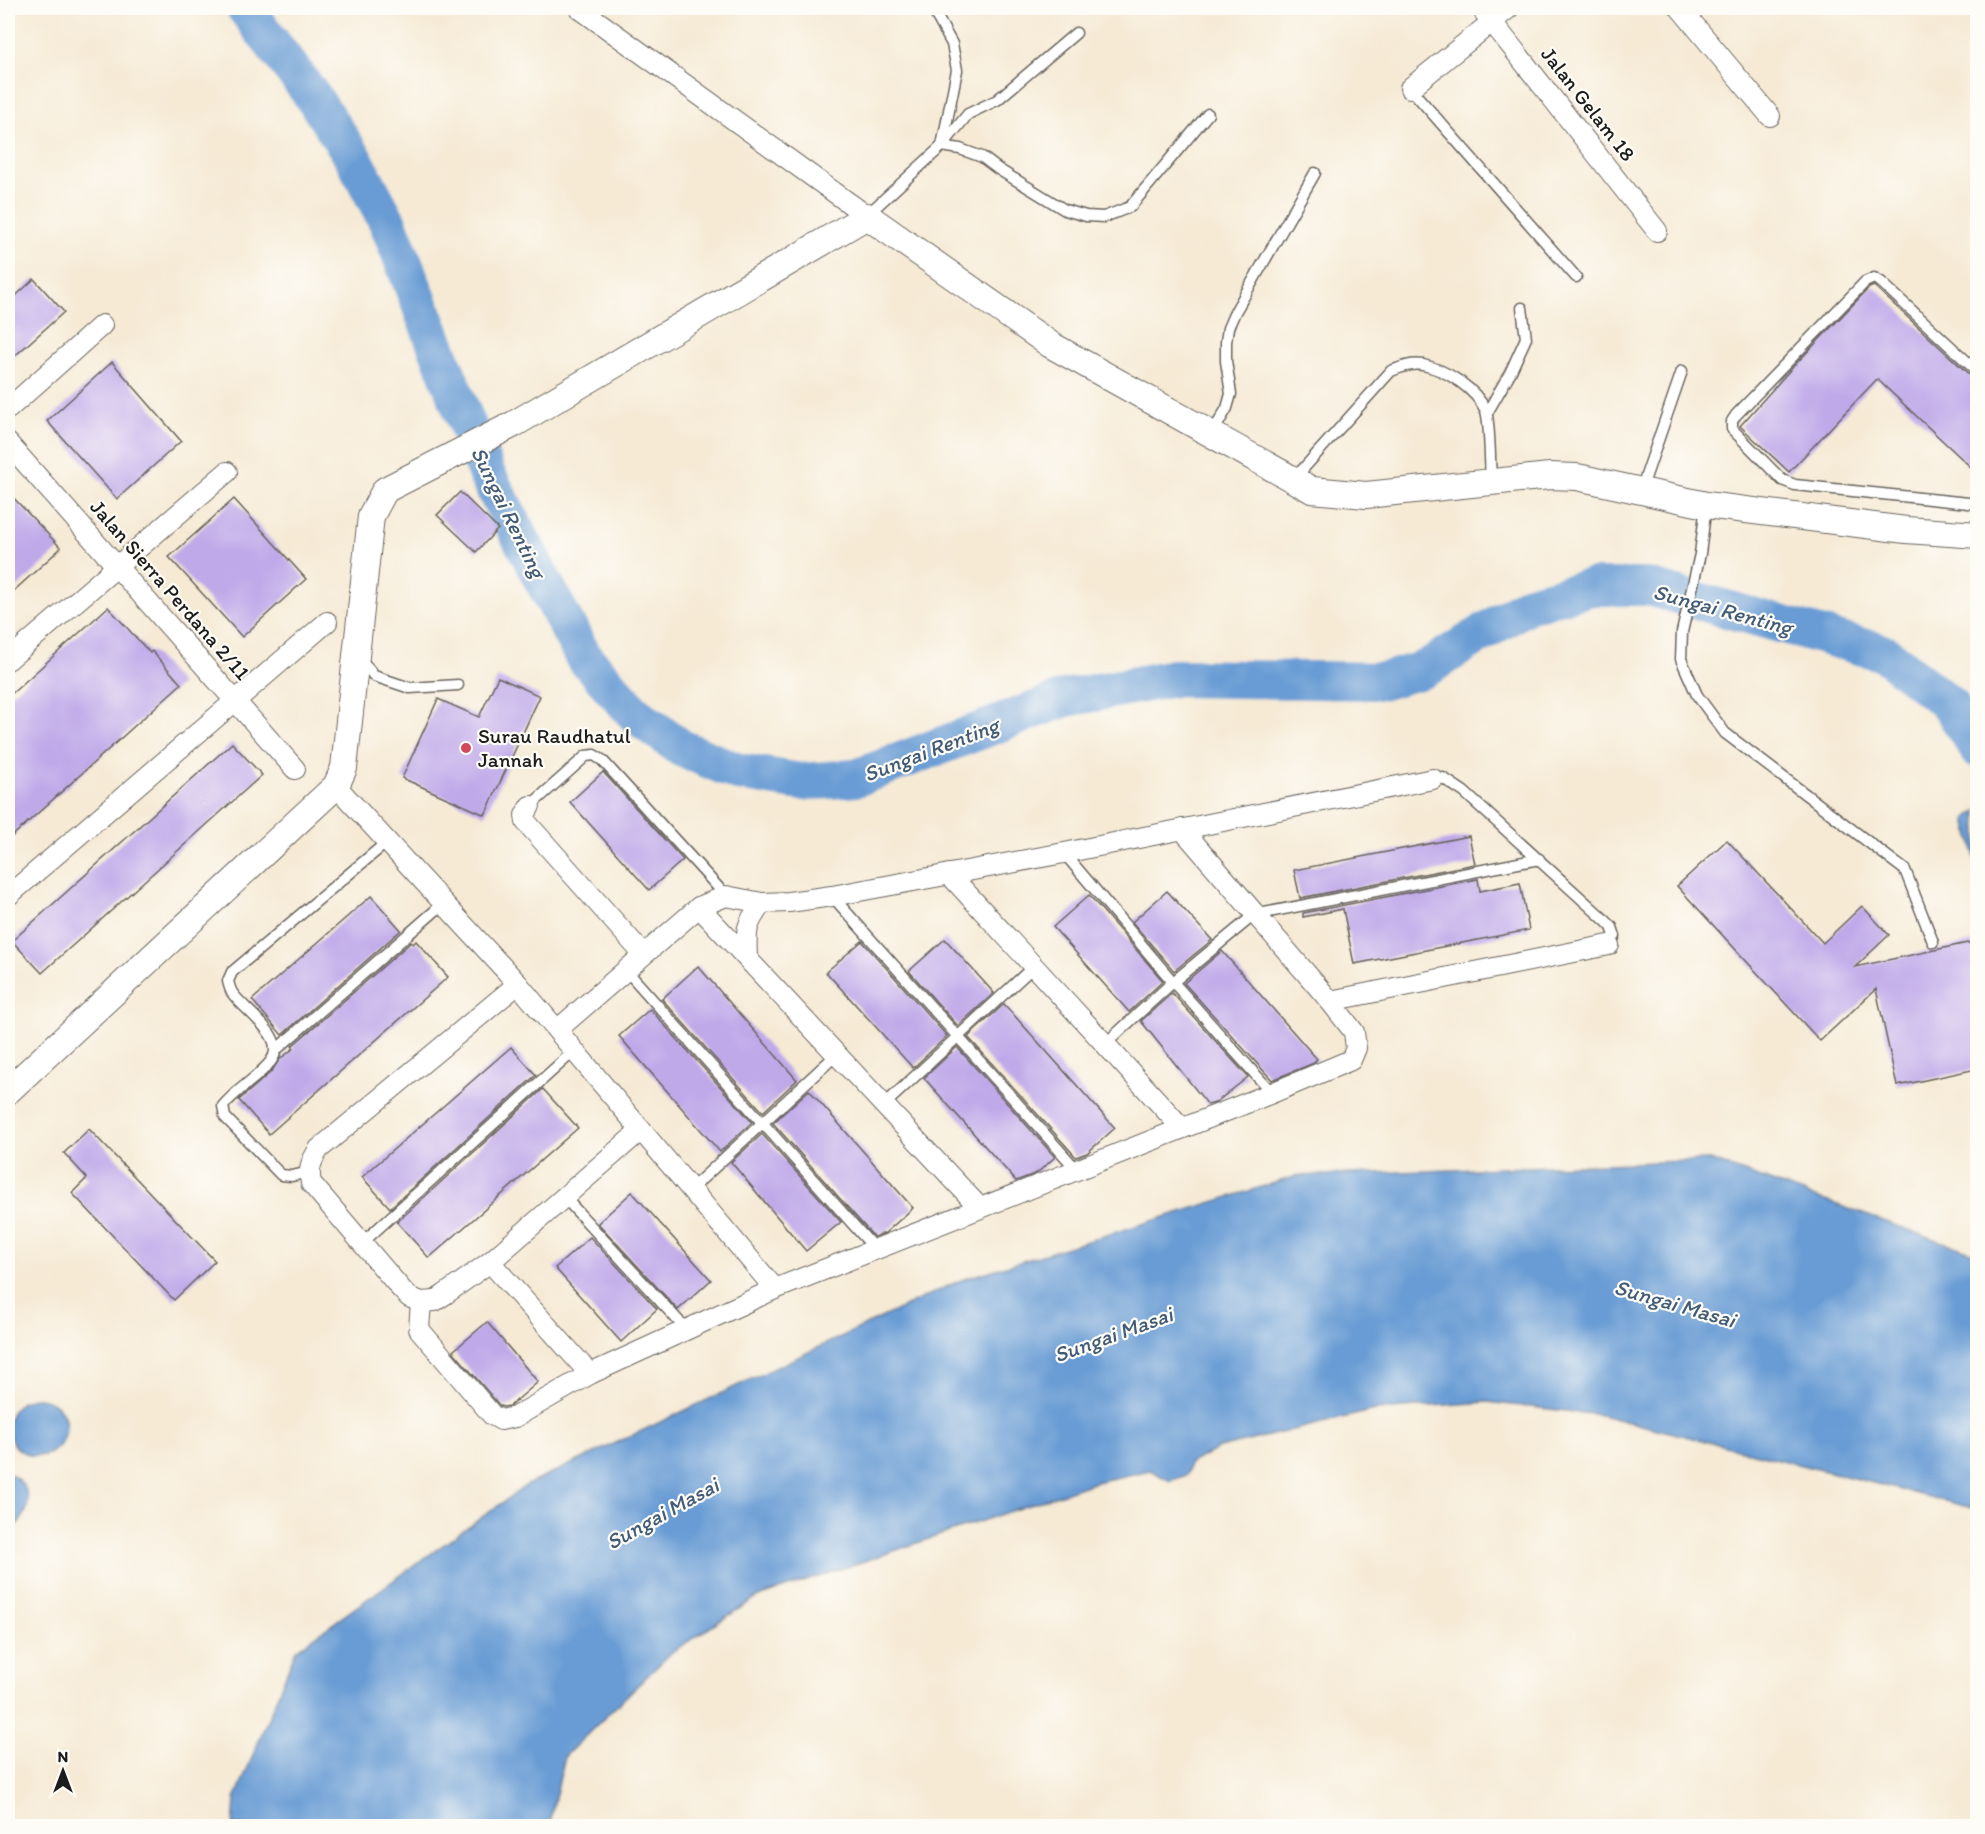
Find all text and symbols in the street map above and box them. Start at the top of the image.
street label: Jalan Gelam 18 [1536,42,1641,166]
water label: Sungai Renting [465,442,553,585]
street label: Jalan Sierra Perdana 2/11 [85,494,256,685]
water label: Sungai Renting [1651,578,1798,642]
water label: Sungai Renting [860,710,1005,788]
place label: Surau Raudhatul Jannah [478,723,631,772]
marker: Surau Raudhatul Jannah [459,741,473,755]
water label: Sungai Masai [1611,1273,1741,1334]
water label: Sungai Masai [1050,1300,1179,1368]
water label: Sungai Masai [601,1470,725,1555]
north arrow [33,1741,93,1801]
text: N [58,1747,68,1766]

